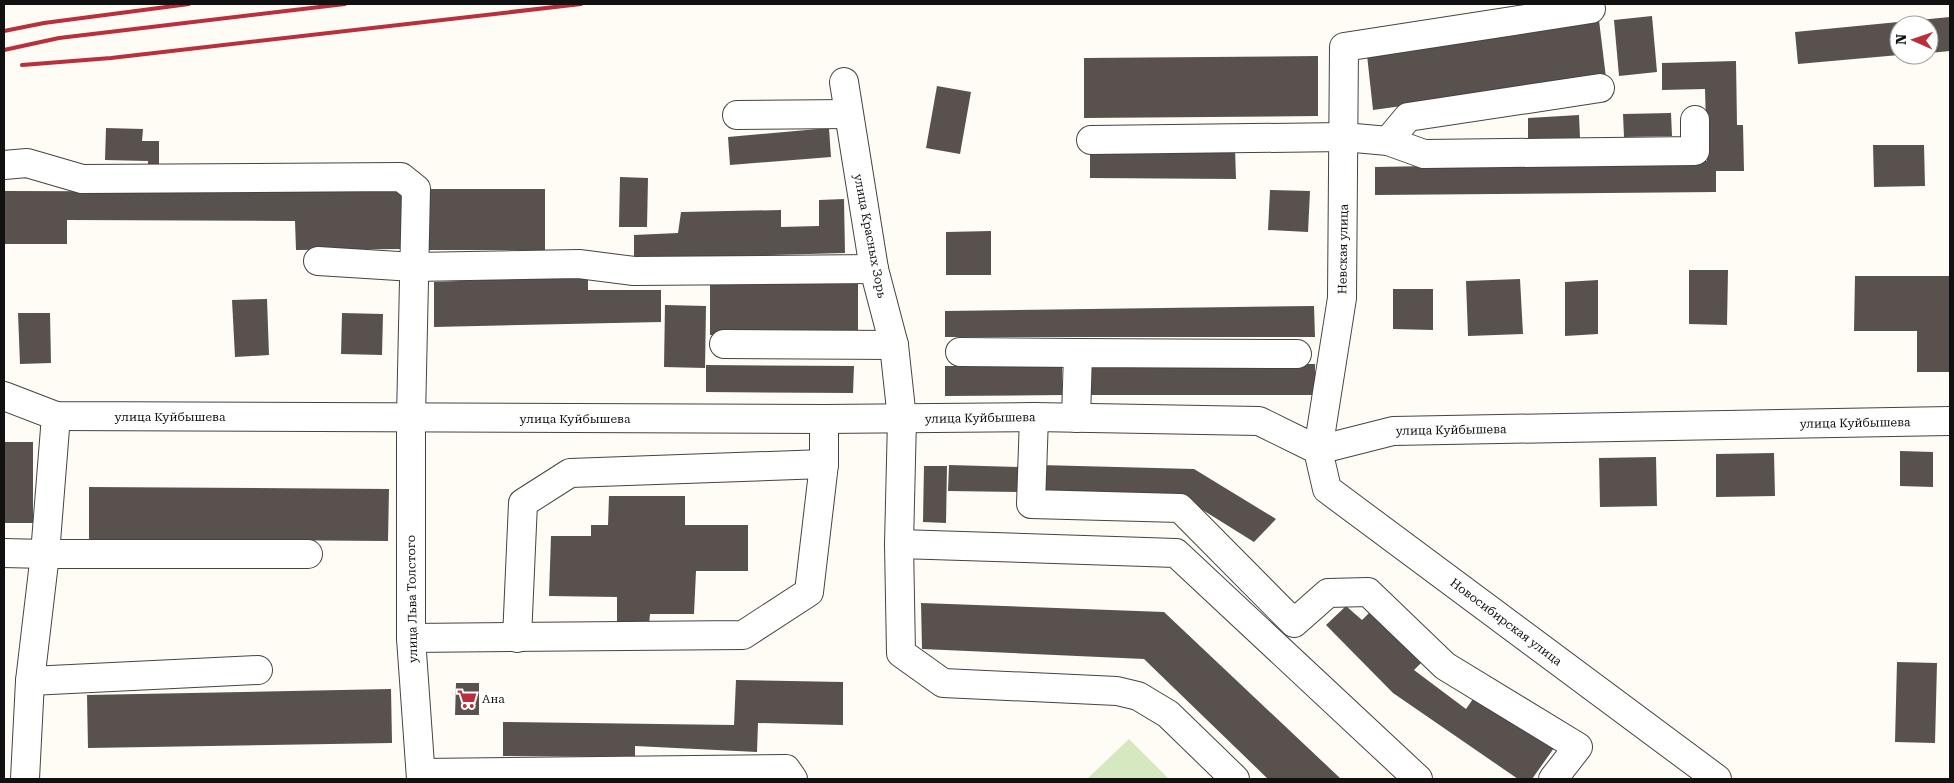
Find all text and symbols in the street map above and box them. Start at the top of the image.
north arrow [1889,15,1939,65]
text: N [1893,34,1909,45]
street label: улица Красных Зорь [851,173,889,300]
street label: Невская улица [1335,203,1351,294]
street label: улица Куйбышева [115,410,226,424]
street label: улица Куйбышева [924,410,1036,426]
street label: улица Куйбышева [520,412,631,426]
street label: улица Куйбышева [1799,415,1911,431]
street label: улица Куйбышева [1395,422,1507,438]
street label: улица Льва Толстого [404,535,420,663]
street label: Новосибирская улица [1447,575,1565,669]
supermarket icon: Ана [456,688,478,710]
place label: Ана [482,692,505,706]

